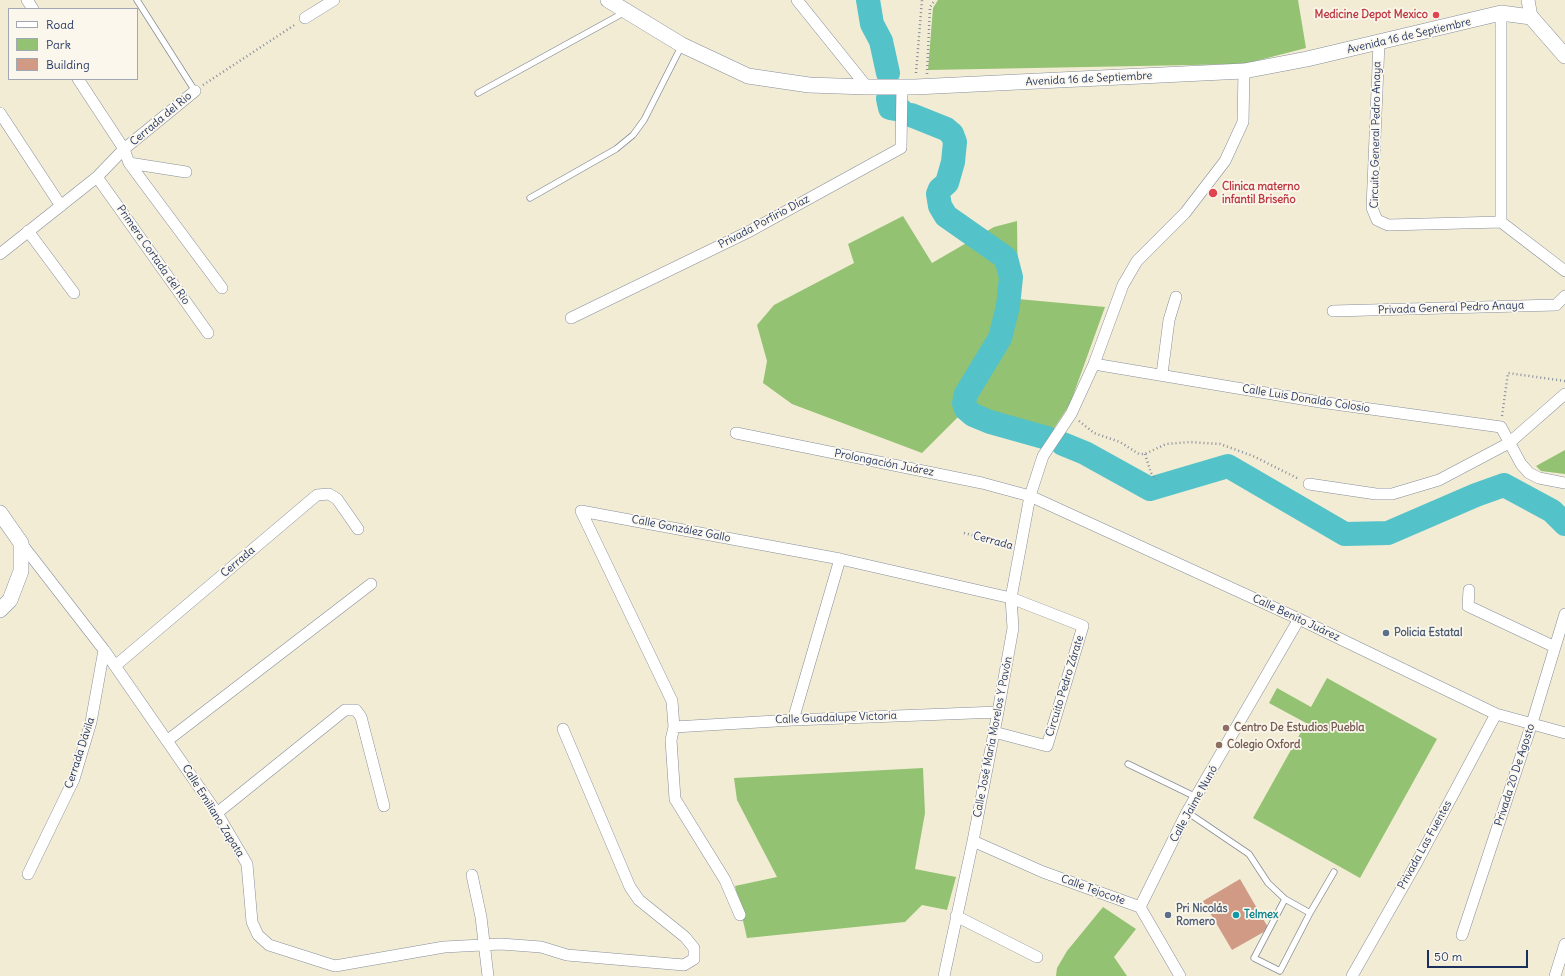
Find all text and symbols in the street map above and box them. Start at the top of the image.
legend [8,8,138,80]
place label: Medicine Depot Mexico [1315,8,1428,22]
marker: Medicine Depot Mexico [1431,10,1441,20]
street label: Avenida 16 de Septiembre [1346,15,1472,57]
text: Road [46,17,74,32]
text: Park [46,37,71,52]
text: Building [46,57,90,72]
street label: Circuito General Pedro Anaya [1368,61,1384,209]
street label: Avenida 16 de Septiembre [1025,69,1153,89]
street label: Cerrada del Rio [127,89,195,149]
place label: Clinica materno infantil Briseño [1222,180,1300,206]
marker: Clinica materno infantil Briseño [1207,187,1219,199]
street label: Privada Porfirio Díaz [716,192,812,252]
street label: Primera Cortada del Rio [114,203,192,307]
street label: Privada General Pedro Anaya [1378,299,1524,317]
street label: Calle Luis Donaldo Colosio [1241,382,1371,416]
street label: Prolongación Juárez [833,447,935,479]
street label: Calle González Gallo [630,513,732,545]
street label: Cerrada [972,529,1014,553]
street label: Cerrada [218,544,258,580]
street label: Calle Benito Juárez [1250,592,1342,644]
place label: Policia Estatal [1394,626,1462,640]
marker: Policia Estatal [1381,628,1391,638]
street label: Circuito Pedro Zárate [1043,634,1087,738]
street label: Calle José María Morelos Y Pavón [971,655,1015,819]
street label: Calle Guadalupe Victoria [775,709,897,727]
street label: Cerrada Dávila [62,716,98,790]
place label: Centro De Estudios Puebla [1234,721,1364,735]
street label: Privada 20 De Agosto [1492,722,1538,828]
marker: Centro De Estudios Puebla [1221,723,1231,733]
place label: Colegio Oxford [1227,738,1301,752]
marker: Colegio Oxford [1214,740,1224,750]
street label: Calle Emiliano Zapata [179,762,247,860]
street label: Calle Jaime Nunó [1167,763,1221,845]
street label: Privada Las Fuentes [1395,798,1455,892]
street label: Calle Tejocote [1059,872,1127,908]
place label: Pri Nicolás Romero [1176,902,1228,928]
place label: Telmex [1244,908,1278,922]
marker: Pri Nicolás Romero [1163,910,1173,920]
marker: Telmex [1231,910,1241,920]
scale bar [1429,942,1530,968]
text: 50 m [1434,949,1462,964]

